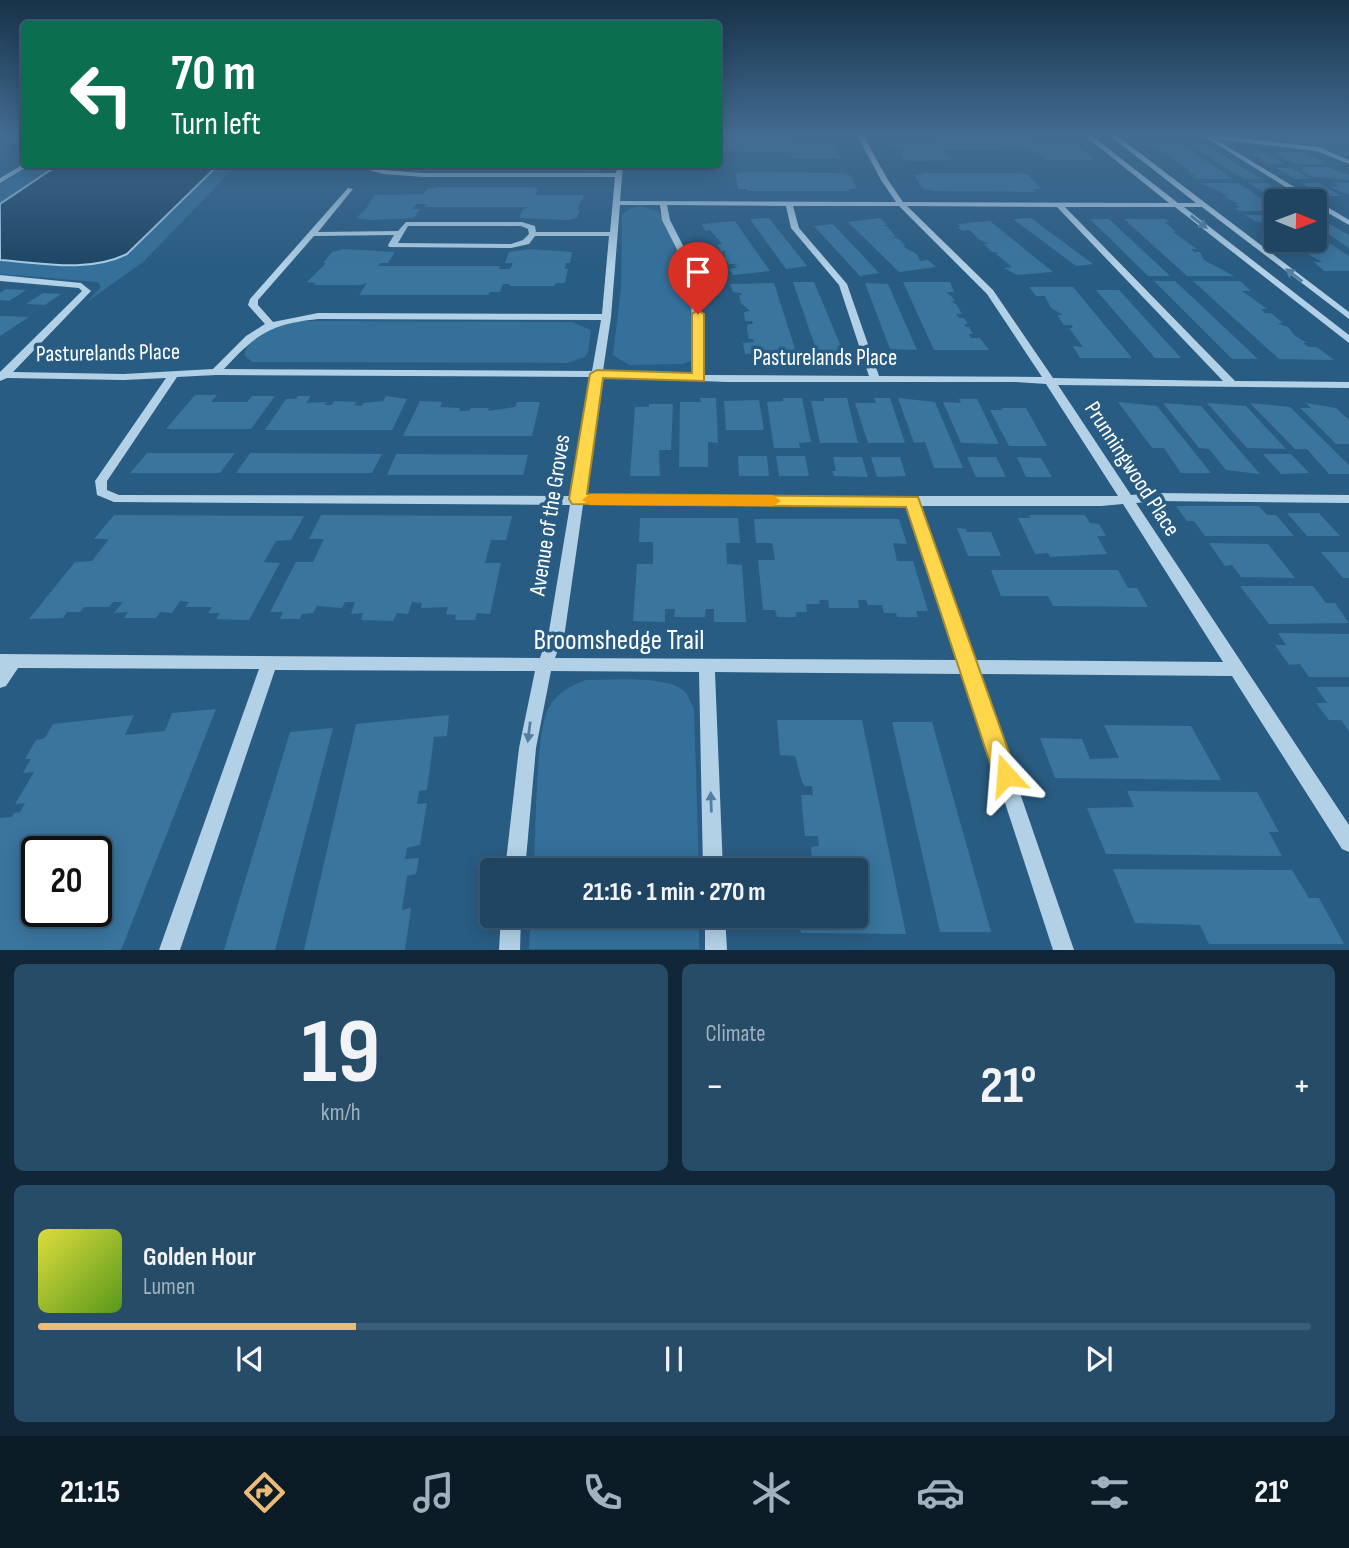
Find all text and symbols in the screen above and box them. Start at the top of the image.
text: 70 m [171,45,256,104]
icon: left [56,49,147,140]
text: Turn left [171,105,261,144]
north arrow [1264,189,1326,252]
map controls [1264,189,1327,252]
one-way arrow [1190,214,1208,229]
pin [668,242,728,314]
icon: arrive [679,253,717,291]
one-way arrow [1286,268,1304,283]
street label: Pasturelands Place [36,338,180,368]
street label: Pasturelands Place [753,344,897,372]
street label: Prunningwood Place [1078,396,1186,542]
street label: Avenue of the Groves [523,432,577,598]
street label: Broomshedge Trail [533,624,705,657]
one-way arrow [524,721,535,743]
position arrow [969,738,1043,812]
one-way arrow [706,790,717,812]
speed limit sign: 20 [21,836,112,927]
text: 21:16 · 1 min · 270 m [582,877,766,908]
text: 19 [301,999,380,1108]
text: Climate [706,1020,765,1048]
text: 21° [980,1055,1036,1118]
text: − [706,1064,724,1109]
text: + [1292,1064,1311,1109]
text: km/h [321,1099,361,1127]
text: Golden Hour [143,1242,256,1273]
text: Lumen [143,1273,195,1301]
icon: previous [231,1340,269,1378]
icon: pause [655,1340,693,1378]
icon: next [1080,1340,1118,1378]
icon: directions [240,1468,289,1517]
icon: music [409,1468,458,1517]
icon: phone [578,1468,627,1517]
icon: climate [747,1468,796,1517]
icon: car [916,1468,965,1517]
icon: filters [1085,1468,1134,1517]
text: 21:15 [60,1473,120,1512]
text: 21° [1254,1473,1289,1512]

